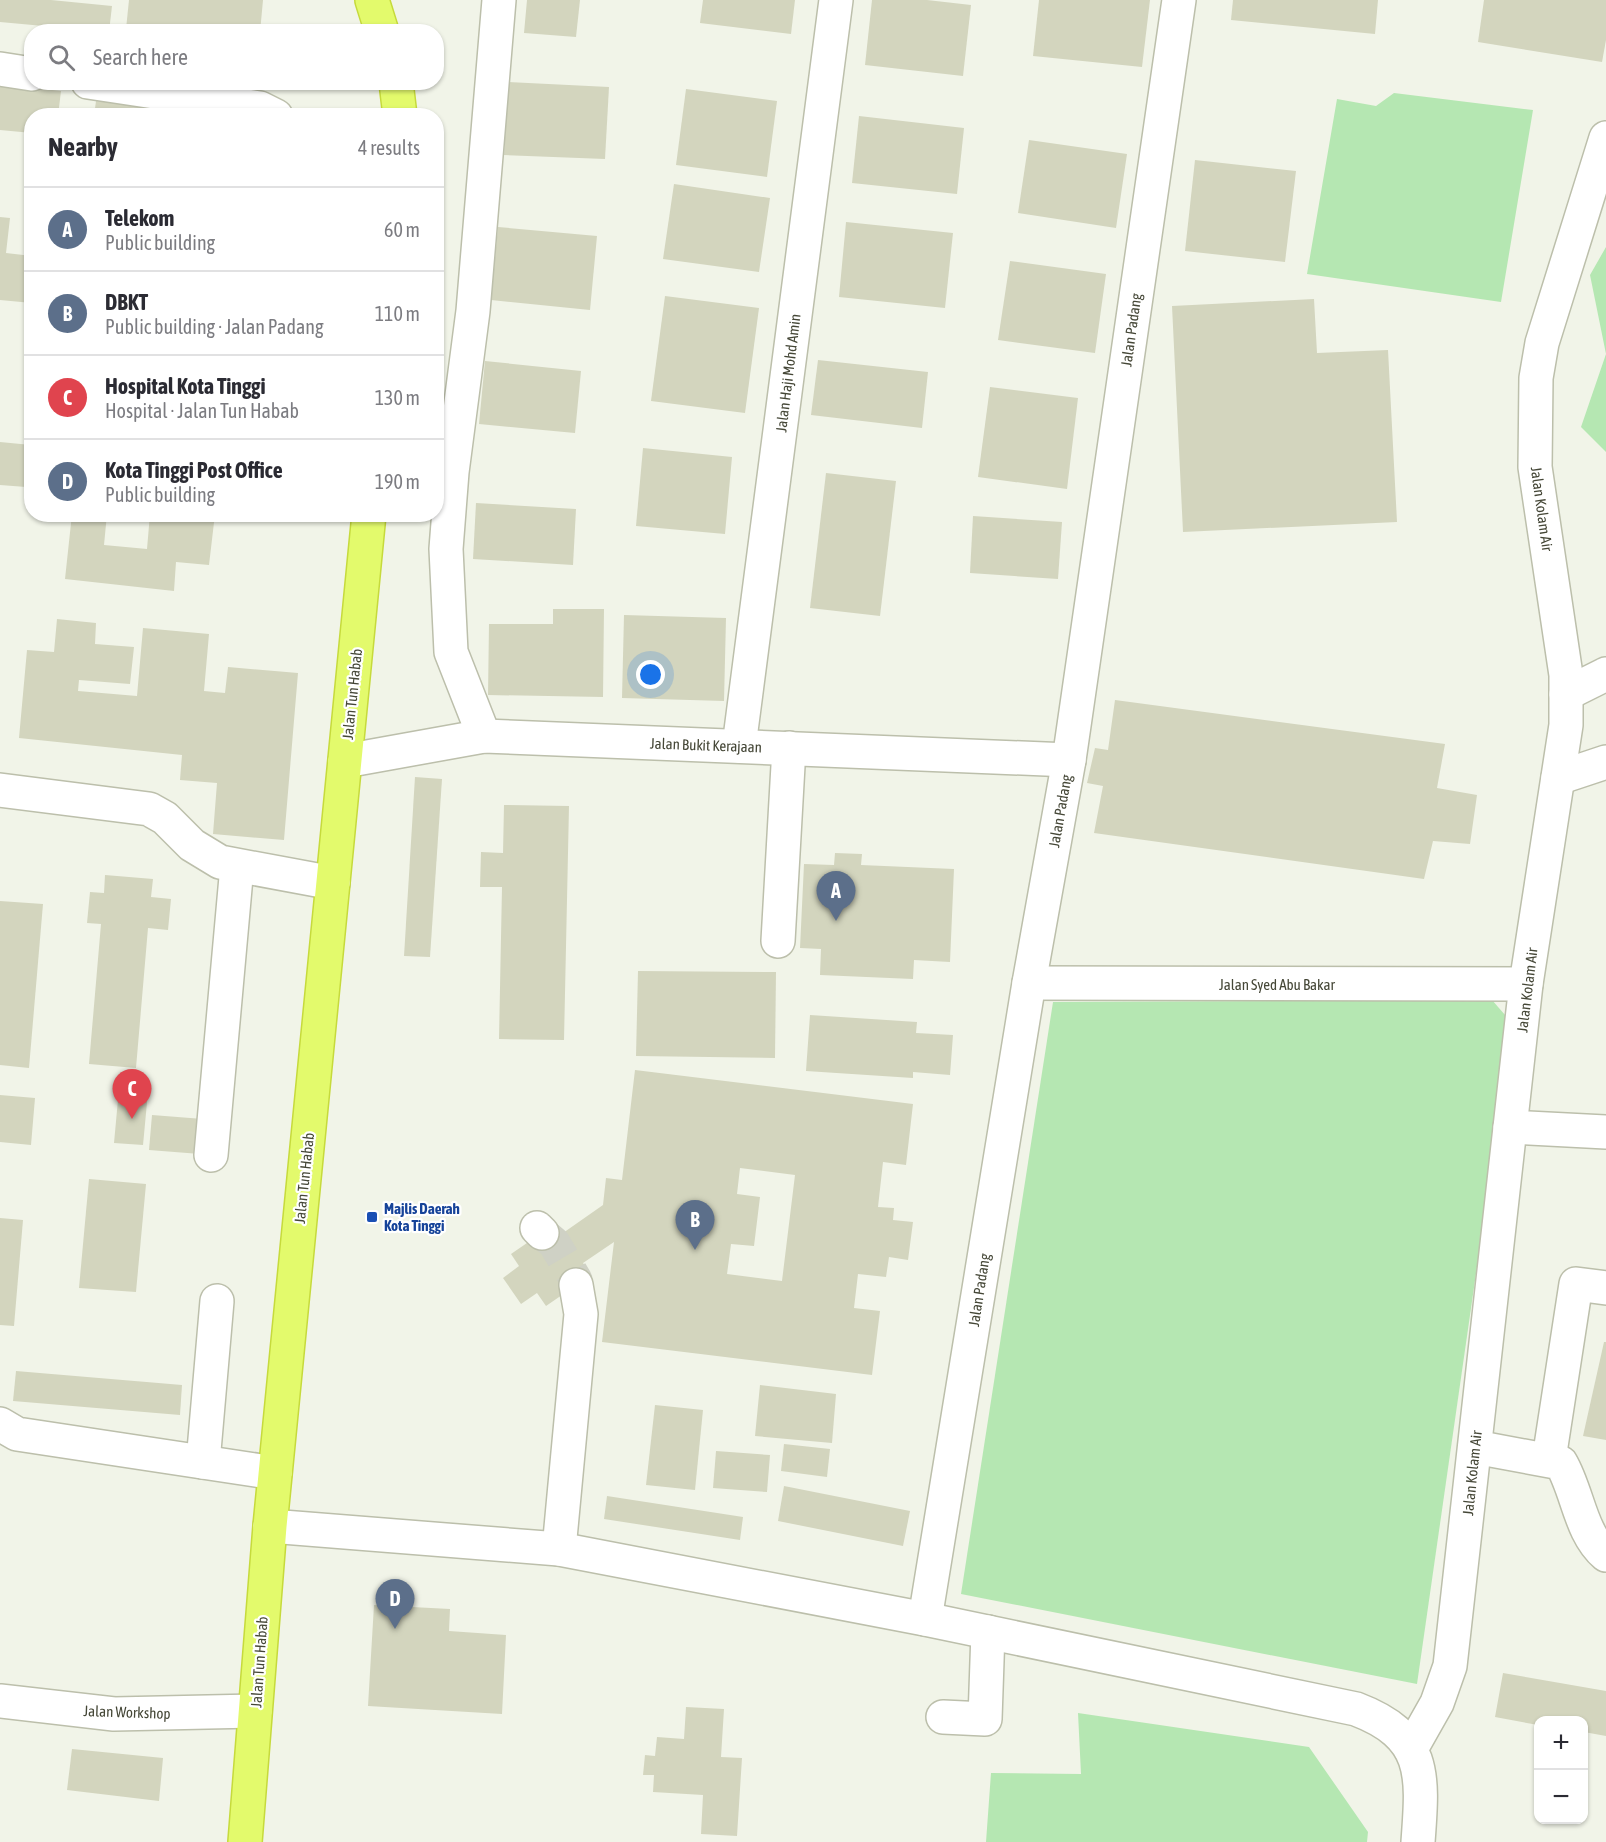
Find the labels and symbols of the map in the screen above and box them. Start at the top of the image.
street label: Jalan Padang [1117,292,1145,368]
street label: Jalan Haji Mohd Amin [772,313,804,433]
street label: Jalan Kolam Air [1528,466,1556,553]
street label: Jalan Tun Habab [339,648,365,740]
your location [636,660,665,689]
street label: Jalan Bukit Kerajaan [650,735,762,755]
street label: Jalan Padang [1045,773,1075,849]
pin: A [816,872,856,921]
street label: Jalan Kolam Air [1513,946,1541,1033]
street label: Jalan Syed Abu Bakar [1219,976,1336,993]
pin: C [112,1070,152,1119]
street label: Jalan Tun Habab [291,1132,317,1224]
place label: Majlis Daerah Kota Tinggi [384,1200,460,1234]
pin: B [676,1200,714,1250]
marker: Majlis Daerah Kota Tinggi [365,1210,379,1224]
street label: Jalan Padang [965,1252,993,1328]
street label: Jalan Kolam Air [1459,1429,1485,1516]
pin: D [376,1580,414,1629]
street label: Jalan Tun Habab [247,1616,271,1708]
street label: Jalan Workshop [83,1702,171,1722]

